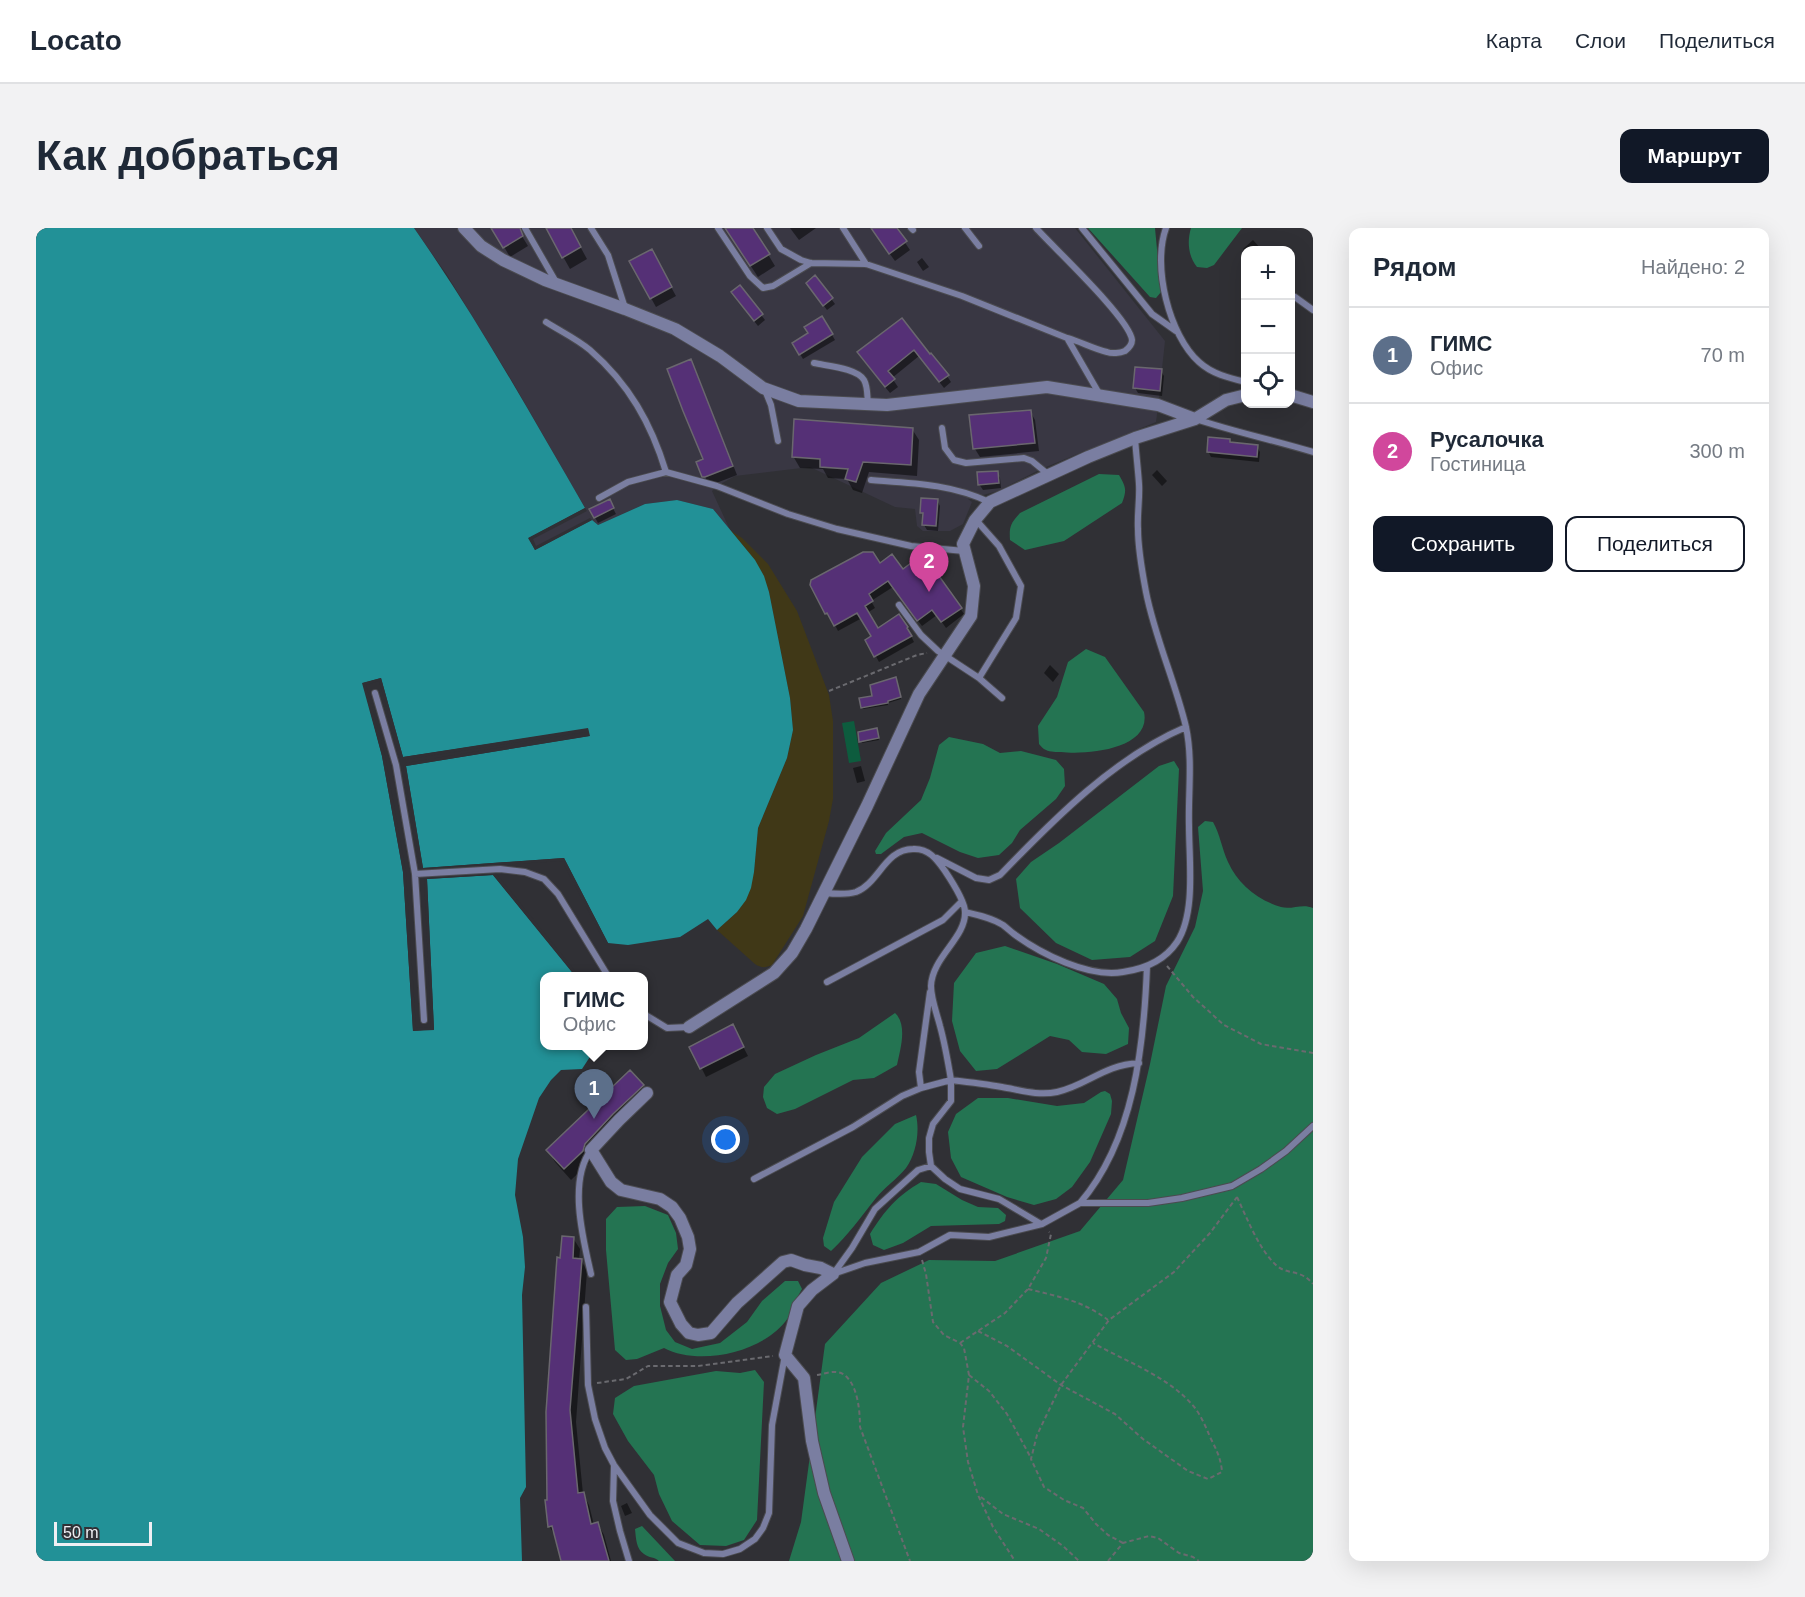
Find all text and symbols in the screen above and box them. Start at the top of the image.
text: Locato [30,25,122,56]
text: Карта [1486,29,1542,52]
text: Слои [1575,29,1626,52]
text: Поделиться [1659,29,1775,52]
button: Маршрут [1620,129,1769,183]
text: Как добраться [36,132,340,179]
map controls [1241,246,1295,408]
button: + [1241,246,1295,300]
text: Рядом [1373,252,1456,282]
text: Найдено: 2 [1641,256,1745,278]
button: − [1241,300,1295,354]
text: ГИМС [1430,331,1493,356]
text: 1 [1387,344,1398,366]
text: 70 m [1701,344,1745,366]
button: locate [1241,354,1295,408]
text: Офис [1430,357,1483,379]
text: Русалочка [1430,427,1544,452]
text: 2 [1387,440,1398,462]
text: 300 m [1689,440,1745,462]
text: Гостиница [1430,453,1526,475]
button: Сохранить [1373,516,1553,572]
button: Поделиться [1565,516,1745,572]
pin: 2 [910,542,948,592]
popup [540,972,648,1050]
text: ГИМС [563,987,625,1012]
text: Офис [563,1013,616,1035]
pin: 1 [574,1070,614,1119]
your location [711,1125,740,1154]
scale bar [54,1519,152,1546]
text: 50 m [63,1524,99,1541]

